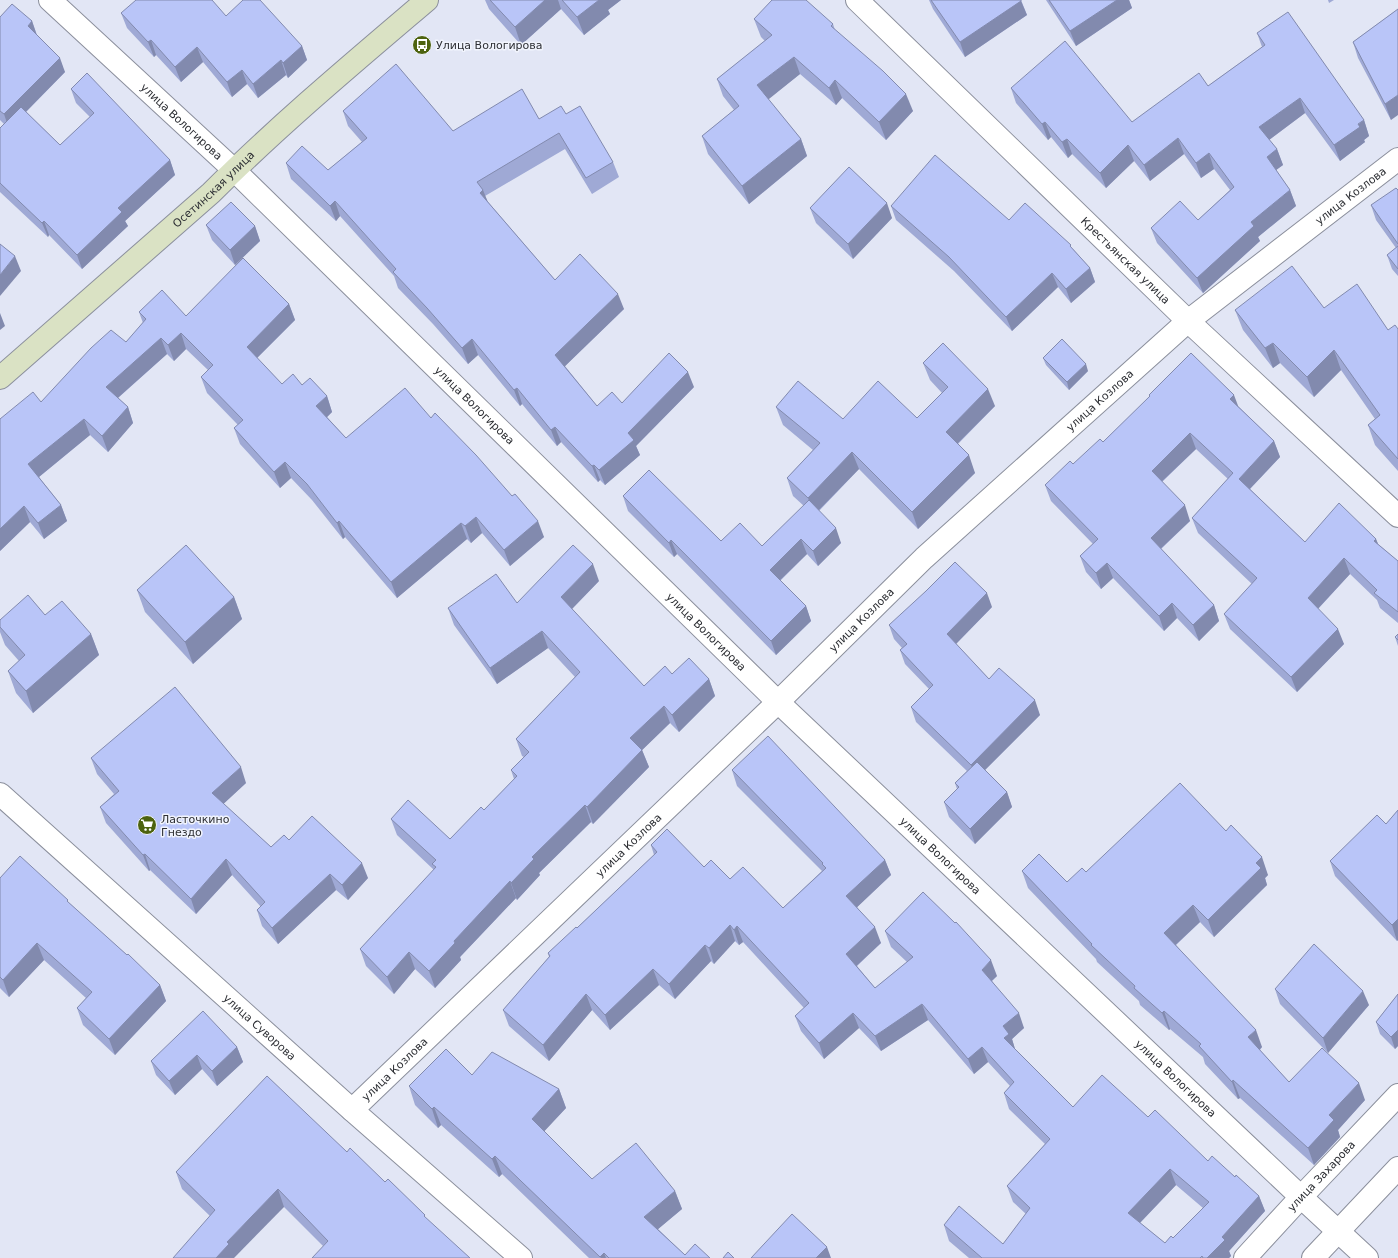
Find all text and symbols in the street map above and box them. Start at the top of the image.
bus stop icon: Улица Вологирова [411,34,433,56]
place label: Улица Вологирова [436,39,543,52]
street label: улица Вологирова [138,81,225,163]
street label: Осетинская улица [170,148,257,231]
street label: улица Козлова [1313,165,1389,227]
street label: Крестьянская улица [1078,215,1172,307]
street label: улица Вологирова [432,364,517,447]
street label: улица Козлова [1064,367,1136,434]
street label: улица Козлова [827,585,897,655]
street label: улица Вологирова [663,590,748,674]
street label: улица Козлова [593,811,664,880]
place label: Ласточкино Гнездо [161,813,230,839]
supermarket icon: Ласточкино Гнездо [136,814,158,836]
street label: улица Вологирова [897,815,983,897]
street label: улица Суворова [220,992,298,1063]
street label: улица Козлова [359,1035,430,1104]
street label: улица Вологирова [1132,1037,1218,1120]
street label: улица Захарова [1285,1138,1358,1214]

